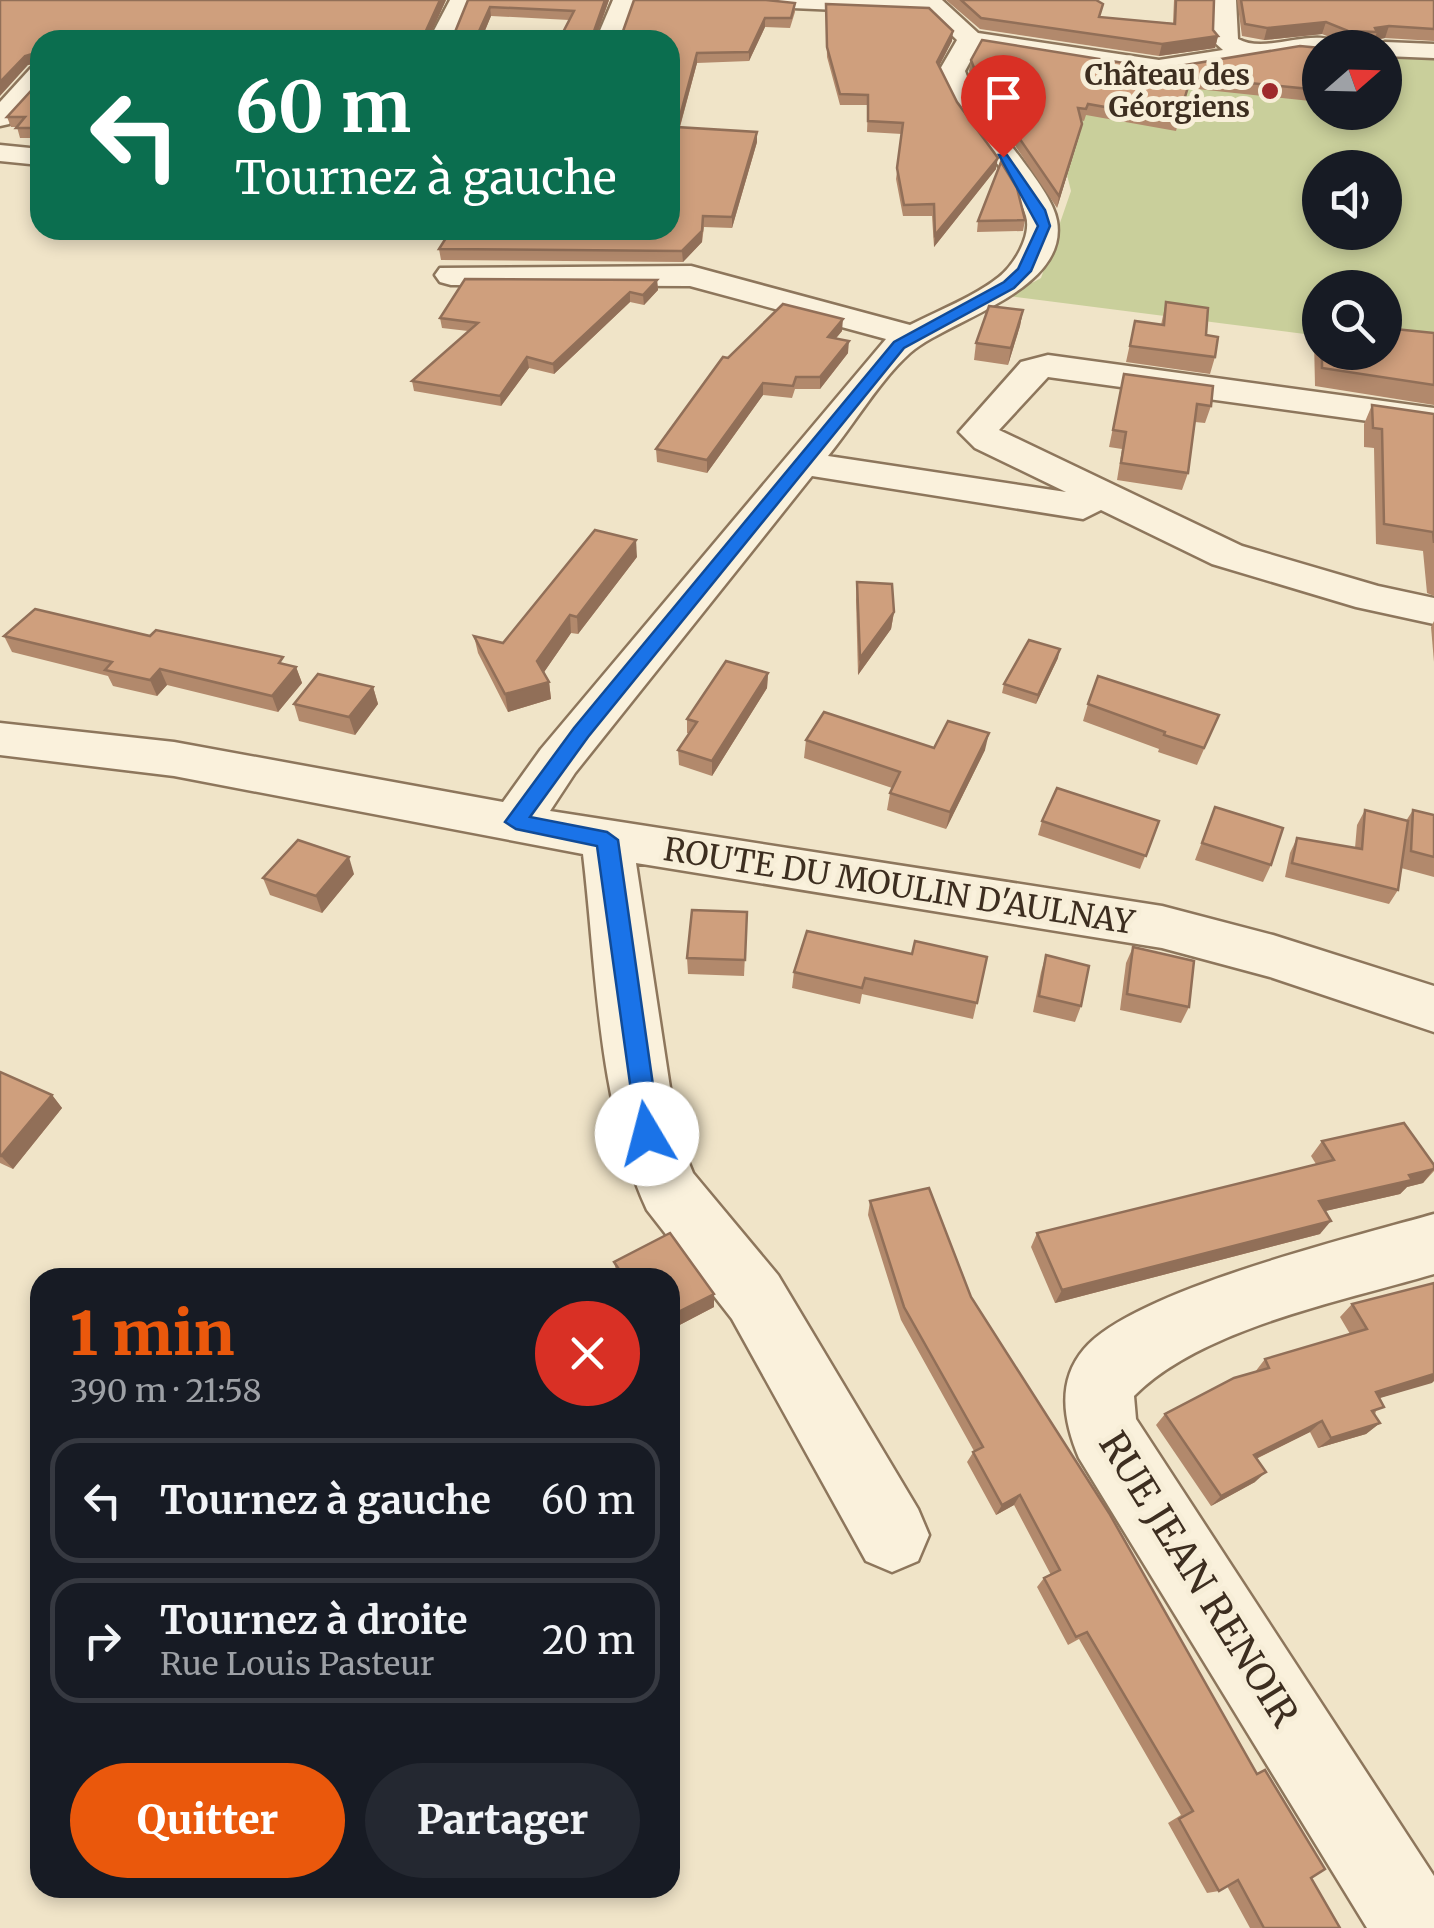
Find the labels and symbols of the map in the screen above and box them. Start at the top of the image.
north arrow [1302,30,1402,130]
pin [961,55,1046,158]
place label: Château des Géorgiens [1085,57,1250,125]
marker: Château des Géorgiens [1259,80,1281,102]
street label: ROUTE DU MOULIN D'AULNAY [661,829,1138,943]
position arrow [595,1082,699,1186]
street label: RUE JEAN RENOIR [1089,1423,1309,1735]

